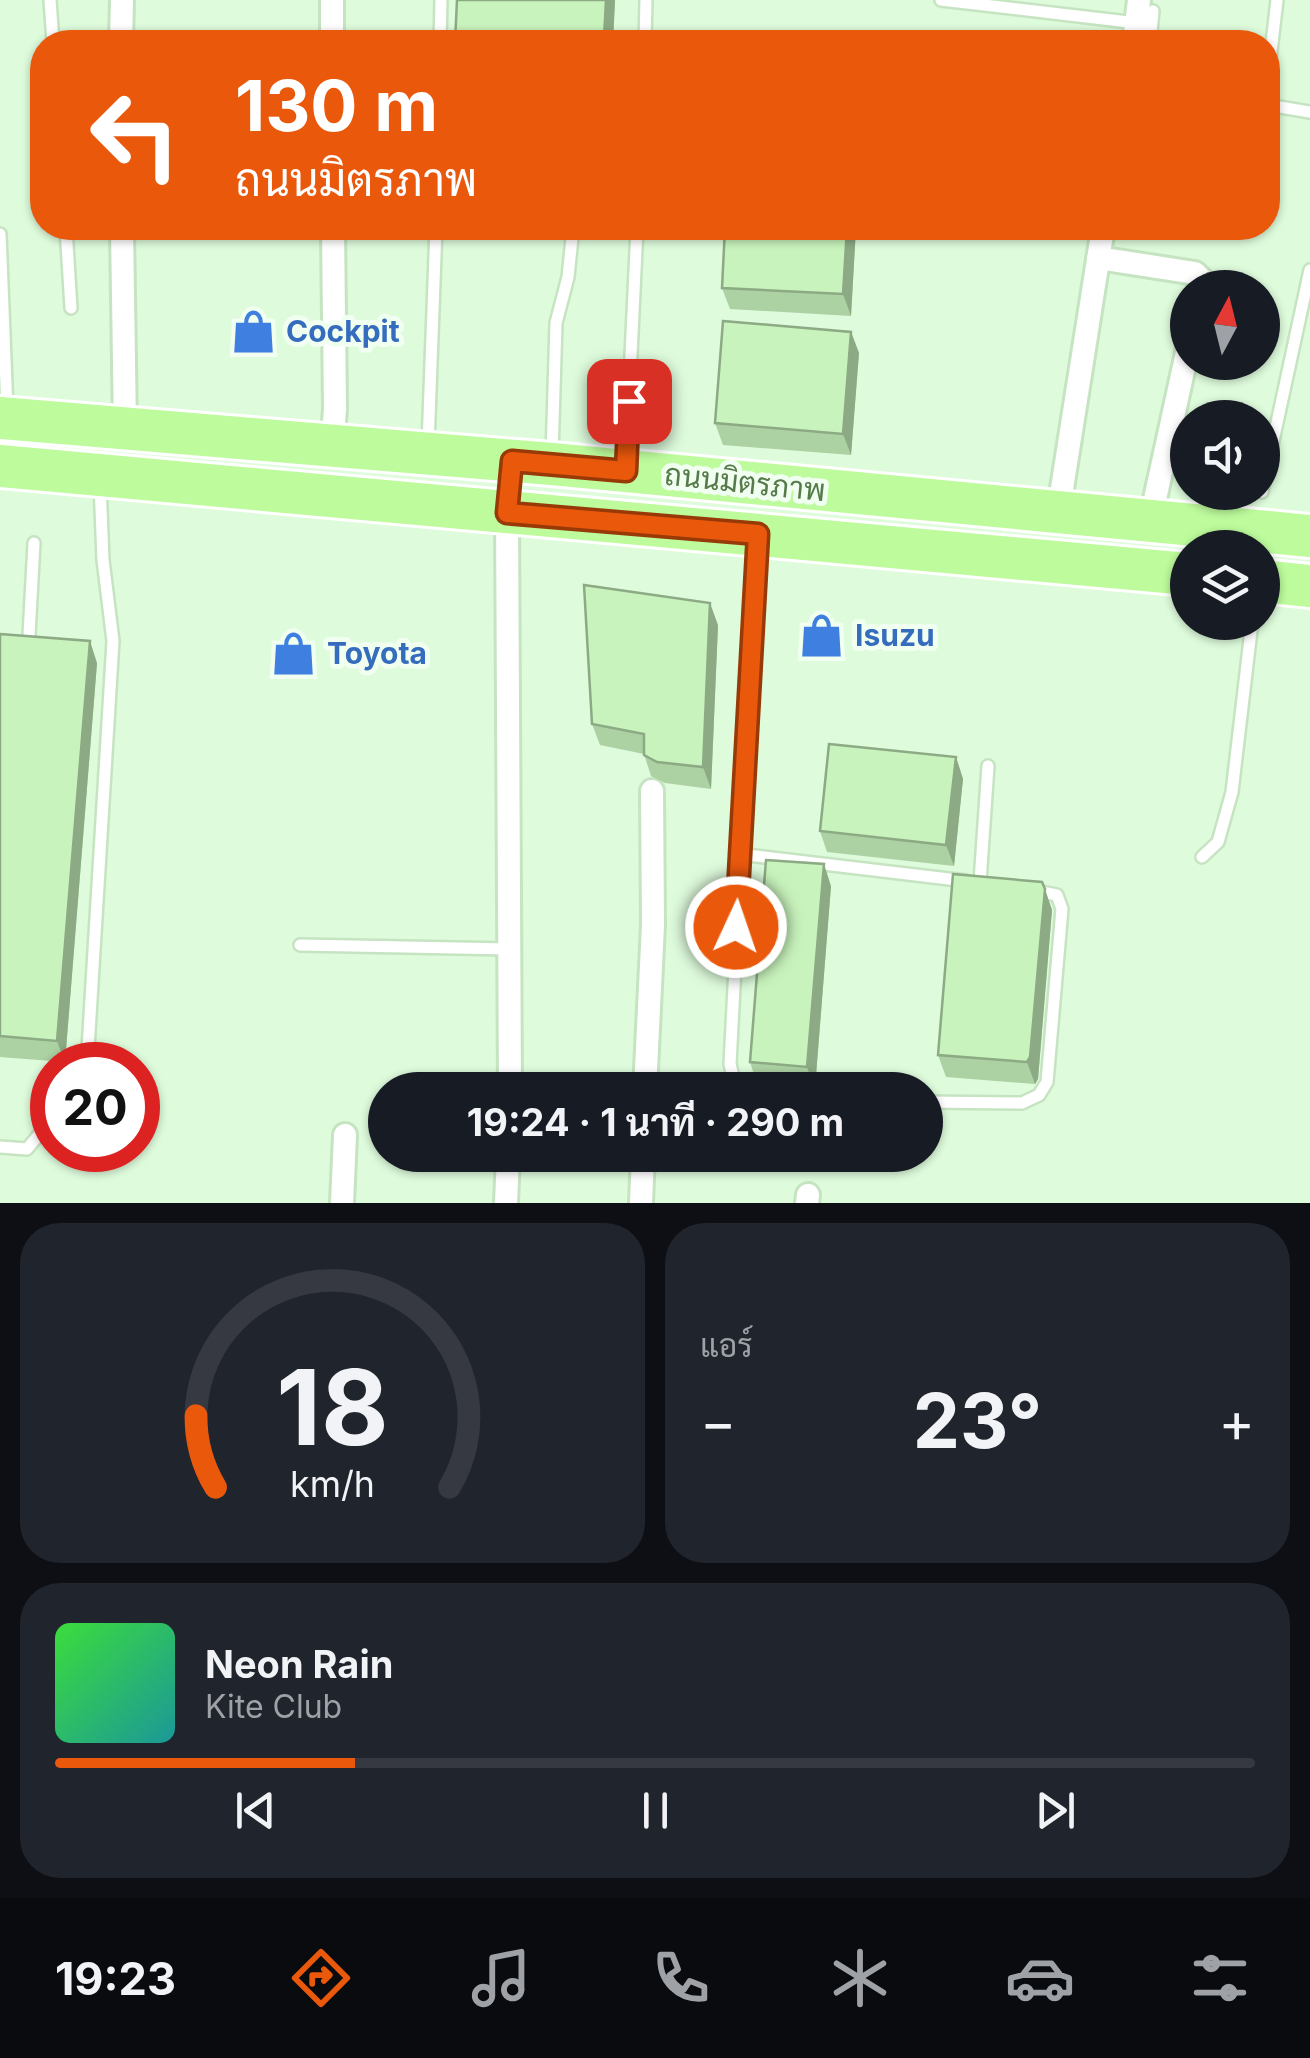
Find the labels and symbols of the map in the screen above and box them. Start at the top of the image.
north arrow [1170,270,1280,380]
shop icon: Cockpit [229,307,277,355]
place label: Cockpit [286,313,400,349]
pin [587,359,672,444]
street label: ถนนมิตรภาพ [663,456,827,508]
shop icon: Isuzu [798,611,846,659]
place label: Isuzu [855,617,935,653]
shop icon: Toyota [270,629,318,677]
place label: Toyota [327,635,427,671]
position arrow [684,875,788,979]
speed limit sign: 20 [30,1042,160,1172]

